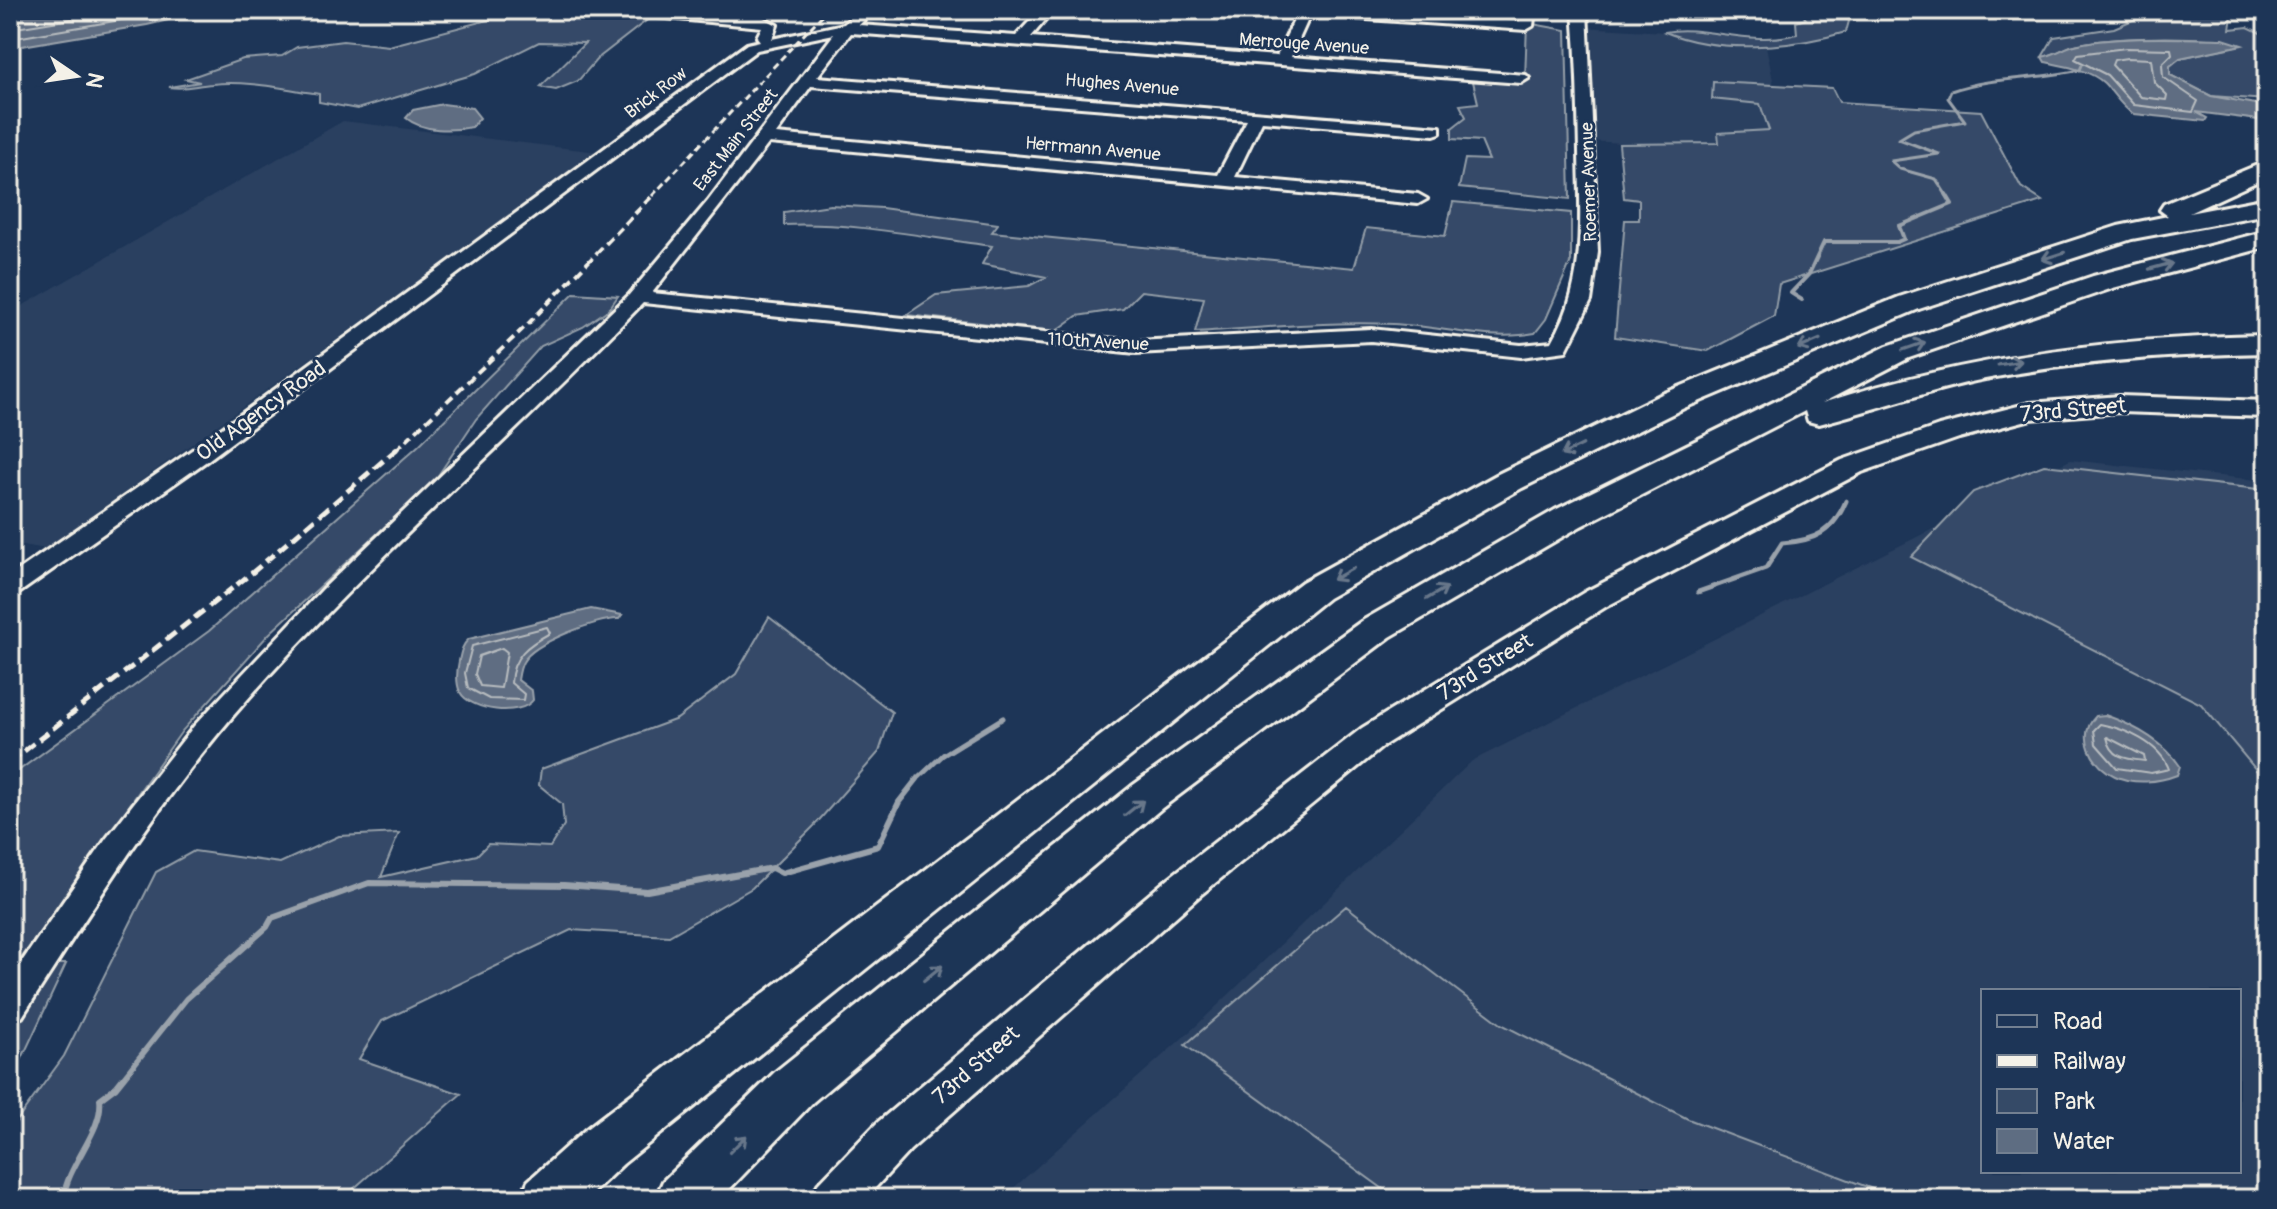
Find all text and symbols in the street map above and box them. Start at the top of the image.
street label: Merrouge Avenue [1238,28,1370,60]
north arrow [36,36,116,116]
street label: Brick Row [620,62,692,124]
street label: Hughes Avenue [1064,69,1180,101]
text: N [79,70,110,91]
street label: East Main Street [689,83,784,196]
street label: Roemer Avenue [1575,122,1603,242]
street label: Herrmann Avenue [1024,132,1162,166]
one-way arrow [2041,249,2067,264]
one-way arrow [2148,258,2174,273]
street label: 110th Avenue [1047,328,1149,356]
one-way arrow [1797,338,1822,353]
one-way arrow [1901,338,1926,353]
street label: Old Agency Road [191,354,331,468]
one-way arrow [1997,354,2023,369]
street label: 73rd Street [2019,391,2127,429]
one-way arrow [1560,443,1584,459]
one-way arrow [1332,566,1355,582]
one-way arrow [1425,585,1449,600]
street label: 73rd Street [1432,627,1538,707]
one-way arrow [1123,799,1144,817]
one-way arrow [922,964,943,982]
legend [1981,989,2241,1173]
text: Road [2053,1007,2103,1036]
street label: 73rd Street [927,1019,1025,1111]
text: Railway [2053,1047,2126,1076]
text: Park [2053,1087,2095,1116]
text: Water [2053,1127,2114,1156]
one-way arrow [728,1134,747,1154]

